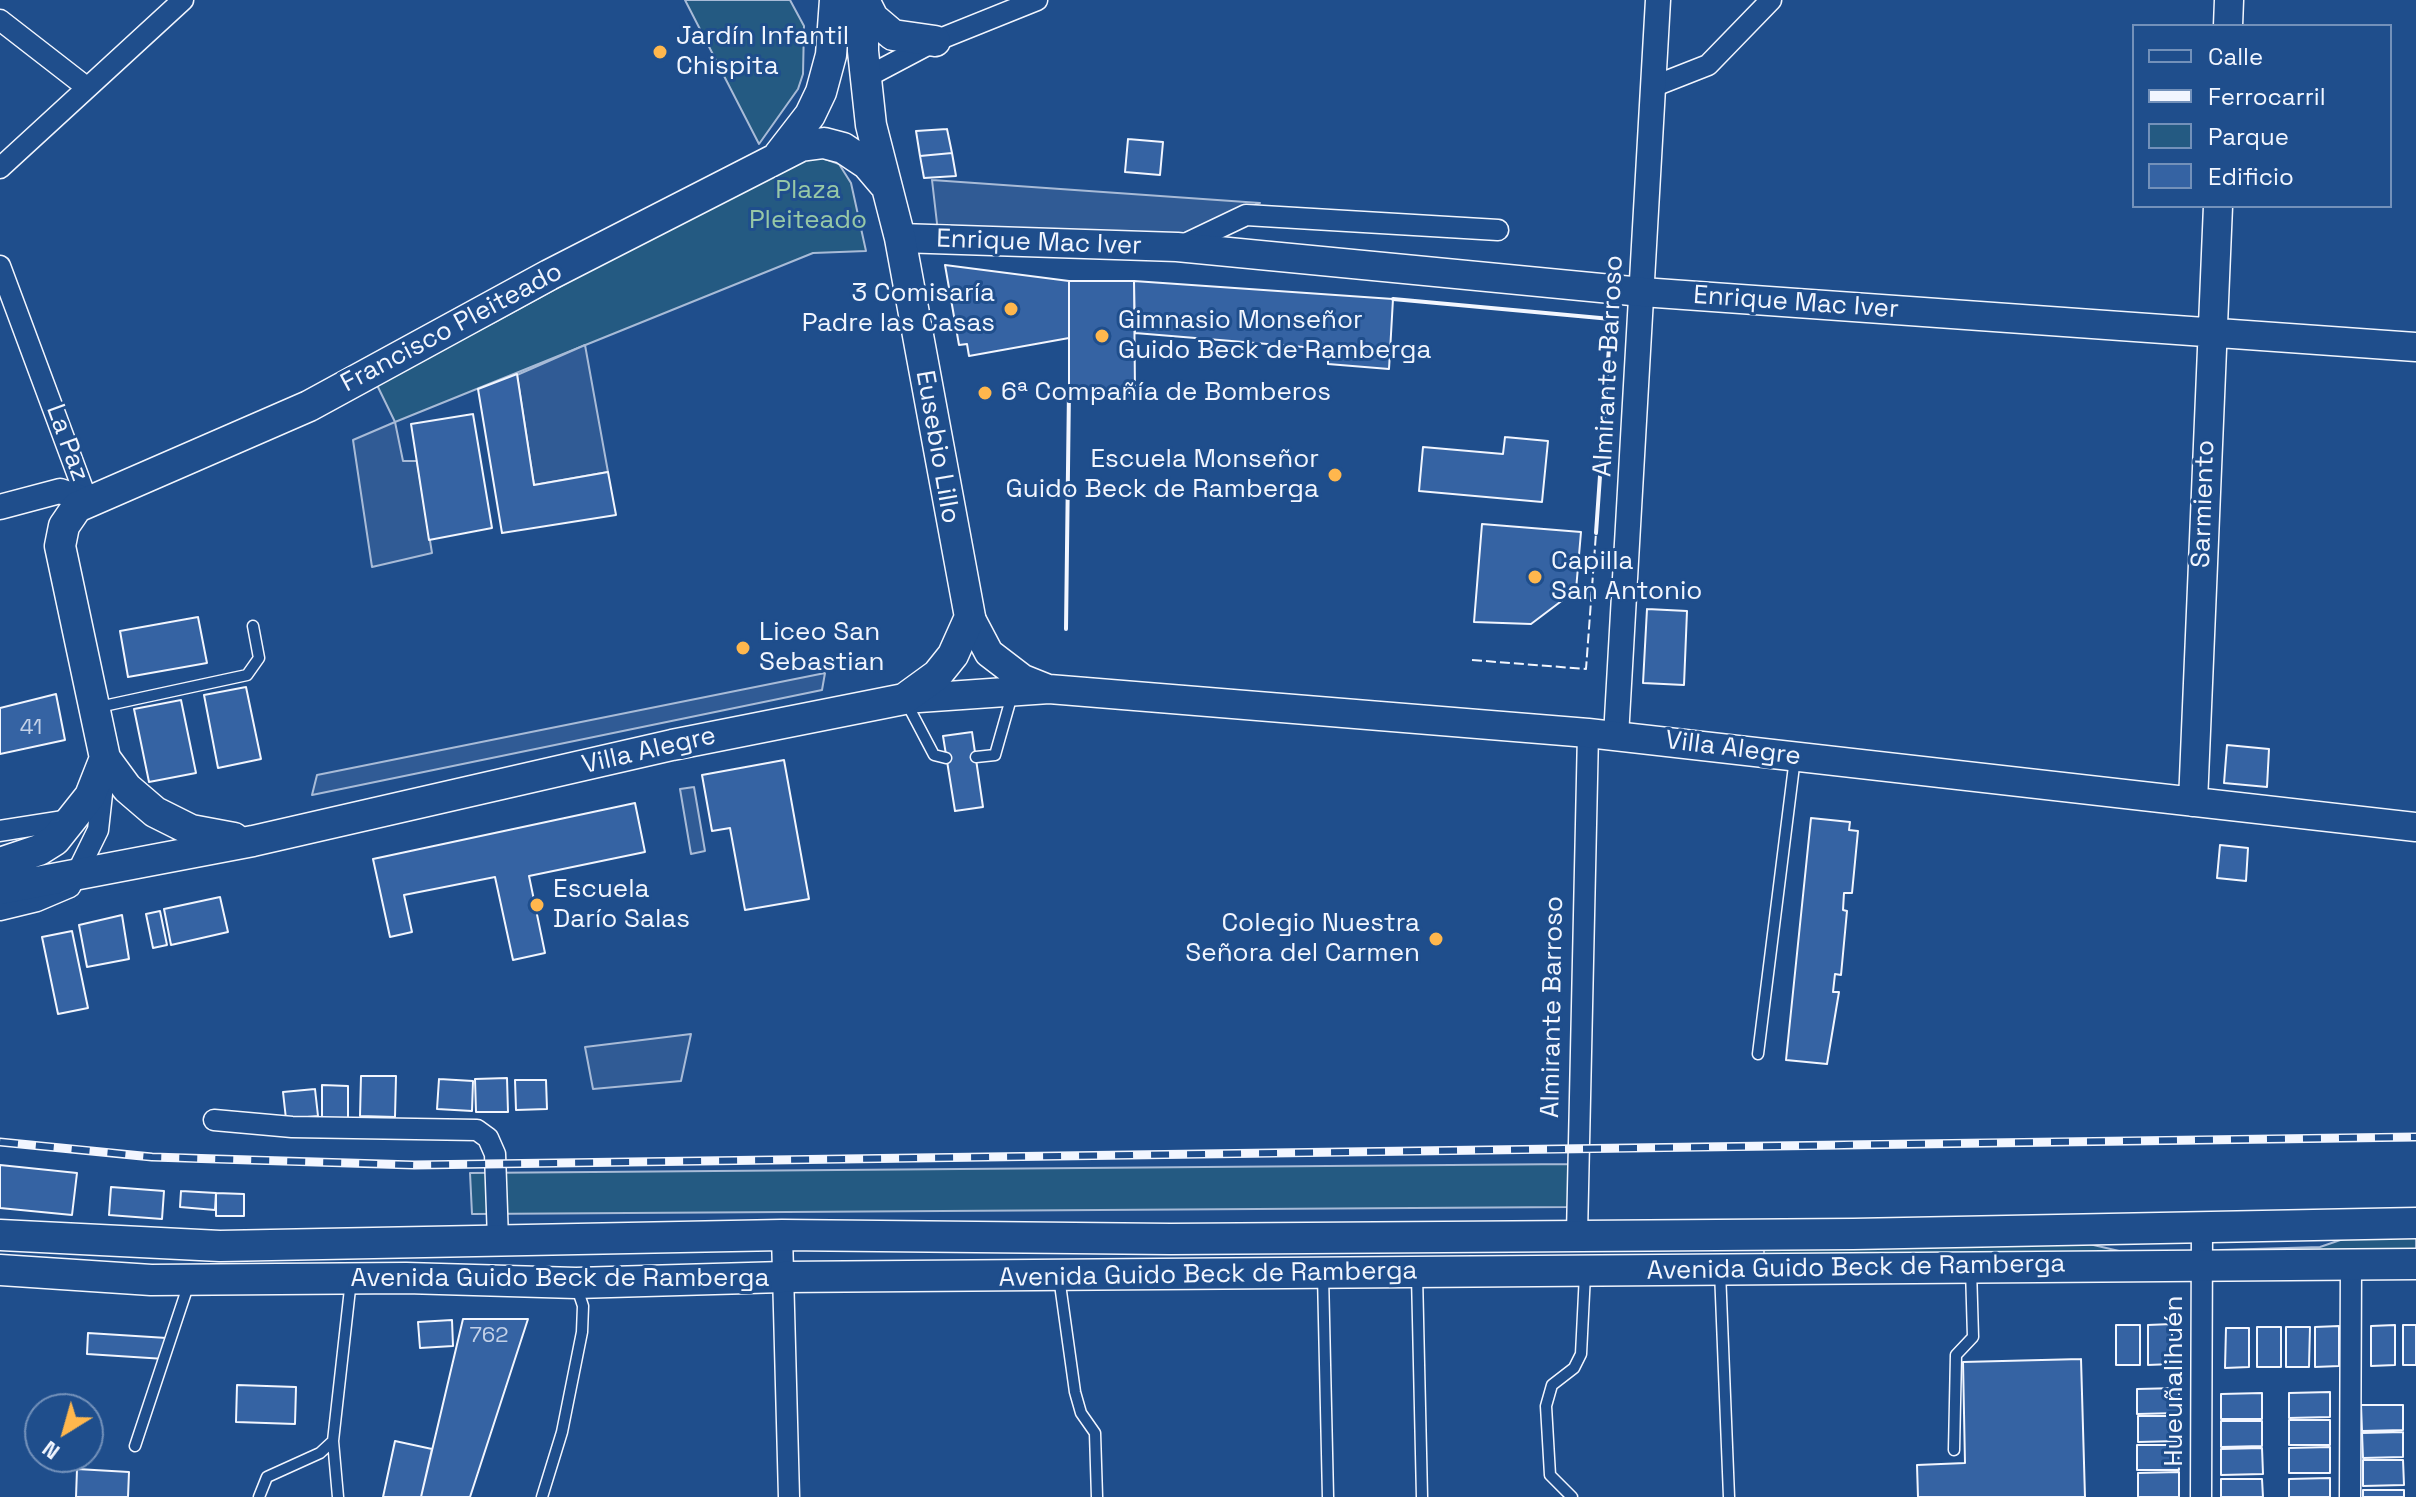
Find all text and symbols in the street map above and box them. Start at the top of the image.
place label: Jardín Infantil Chispita [676,21,849,82]
legend [2132,24,2392,208]
text: Calle [2208,41,2263,72]
marker: Jardín Infantil Chispita [651,43,669,61]
text: Ferrocarril [2208,81,2326,112]
text: Parque [2208,121,2289,152]
text: Edificio [2208,161,2294,192]
park label: Plaza Pleiteado [749,175,867,236]
street label: Enrique Mac Iver [936,224,1142,262]
street label: Almirante Barroso [1588,254,1630,478]
street label: Francisco Pleiteado [336,256,568,400]
place label: 3 Comisaría Padre las Casas [802,278,995,340]
street label: Enrique Mac Iver [1692,280,1900,326]
marker: 3 Comisaría Padre las Casas [1002,300,1020,318]
place label: Gimnasio Monseñor Guido Beck de Ramberga [1118,305,1431,366]
marker: Gimnasio Monseñor Guido Beck de Ramberga [1093,327,1111,345]
street label: Eusebio Lillo [908,368,966,526]
place label: 6ª Compañía de Bomberos [1001,377,1331,409]
marker: 6ª Compañía de Bomberos [976,384,994,402]
street label: La Paz [39,400,95,486]
street label: Sarmiento [2186,440,2222,568]
place label: Escuela Monseñor Guido Beck de Ramberga [1006,444,1319,506]
marker: Escuela Monseñor Guido Beck de Ramberga [1326,466,1344,484]
place label: Capilla San Antonio [1551,546,1702,608]
marker: Capilla San Antonio [1526,568,1544,586]
place label: Liceo San Sebastian [759,617,885,678]
marker: Liceo San Sebastian [734,639,752,657]
house number: 41 [20,715,42,741]
street label: Villa Alegre [579,720,719,782]
street label: Villa Alegre [1663,725,1803,773]
place label: Escuela Darío Salas [553,874,690,936]
marker: Escuela Darío Salas [528,896,546,914]
street label: Almirante Barroso [1535,896,1571,1118]
place label: Colegio Nuestra Señora del Carmen [1185,908,1420,970]
marker: Colegio Nuestra Señora del Carmen [1427,930,1445,948]
street label: Avenida Guido Beck de Ramberga [1646,1249,2066,1287]
street label: Avenida Guido Beck de Ramberga [998,1256,1418,1294]
street label: Avenida Guido Beck de Ramberga [351,1263,769,1295]
street label: Hueuñalihuén [2159,1296,2191,1466]
house number: 762 [470,1323,508,1349]
north arrow [24,1393,104,1473]
text: N [36,1435,65,1466]

